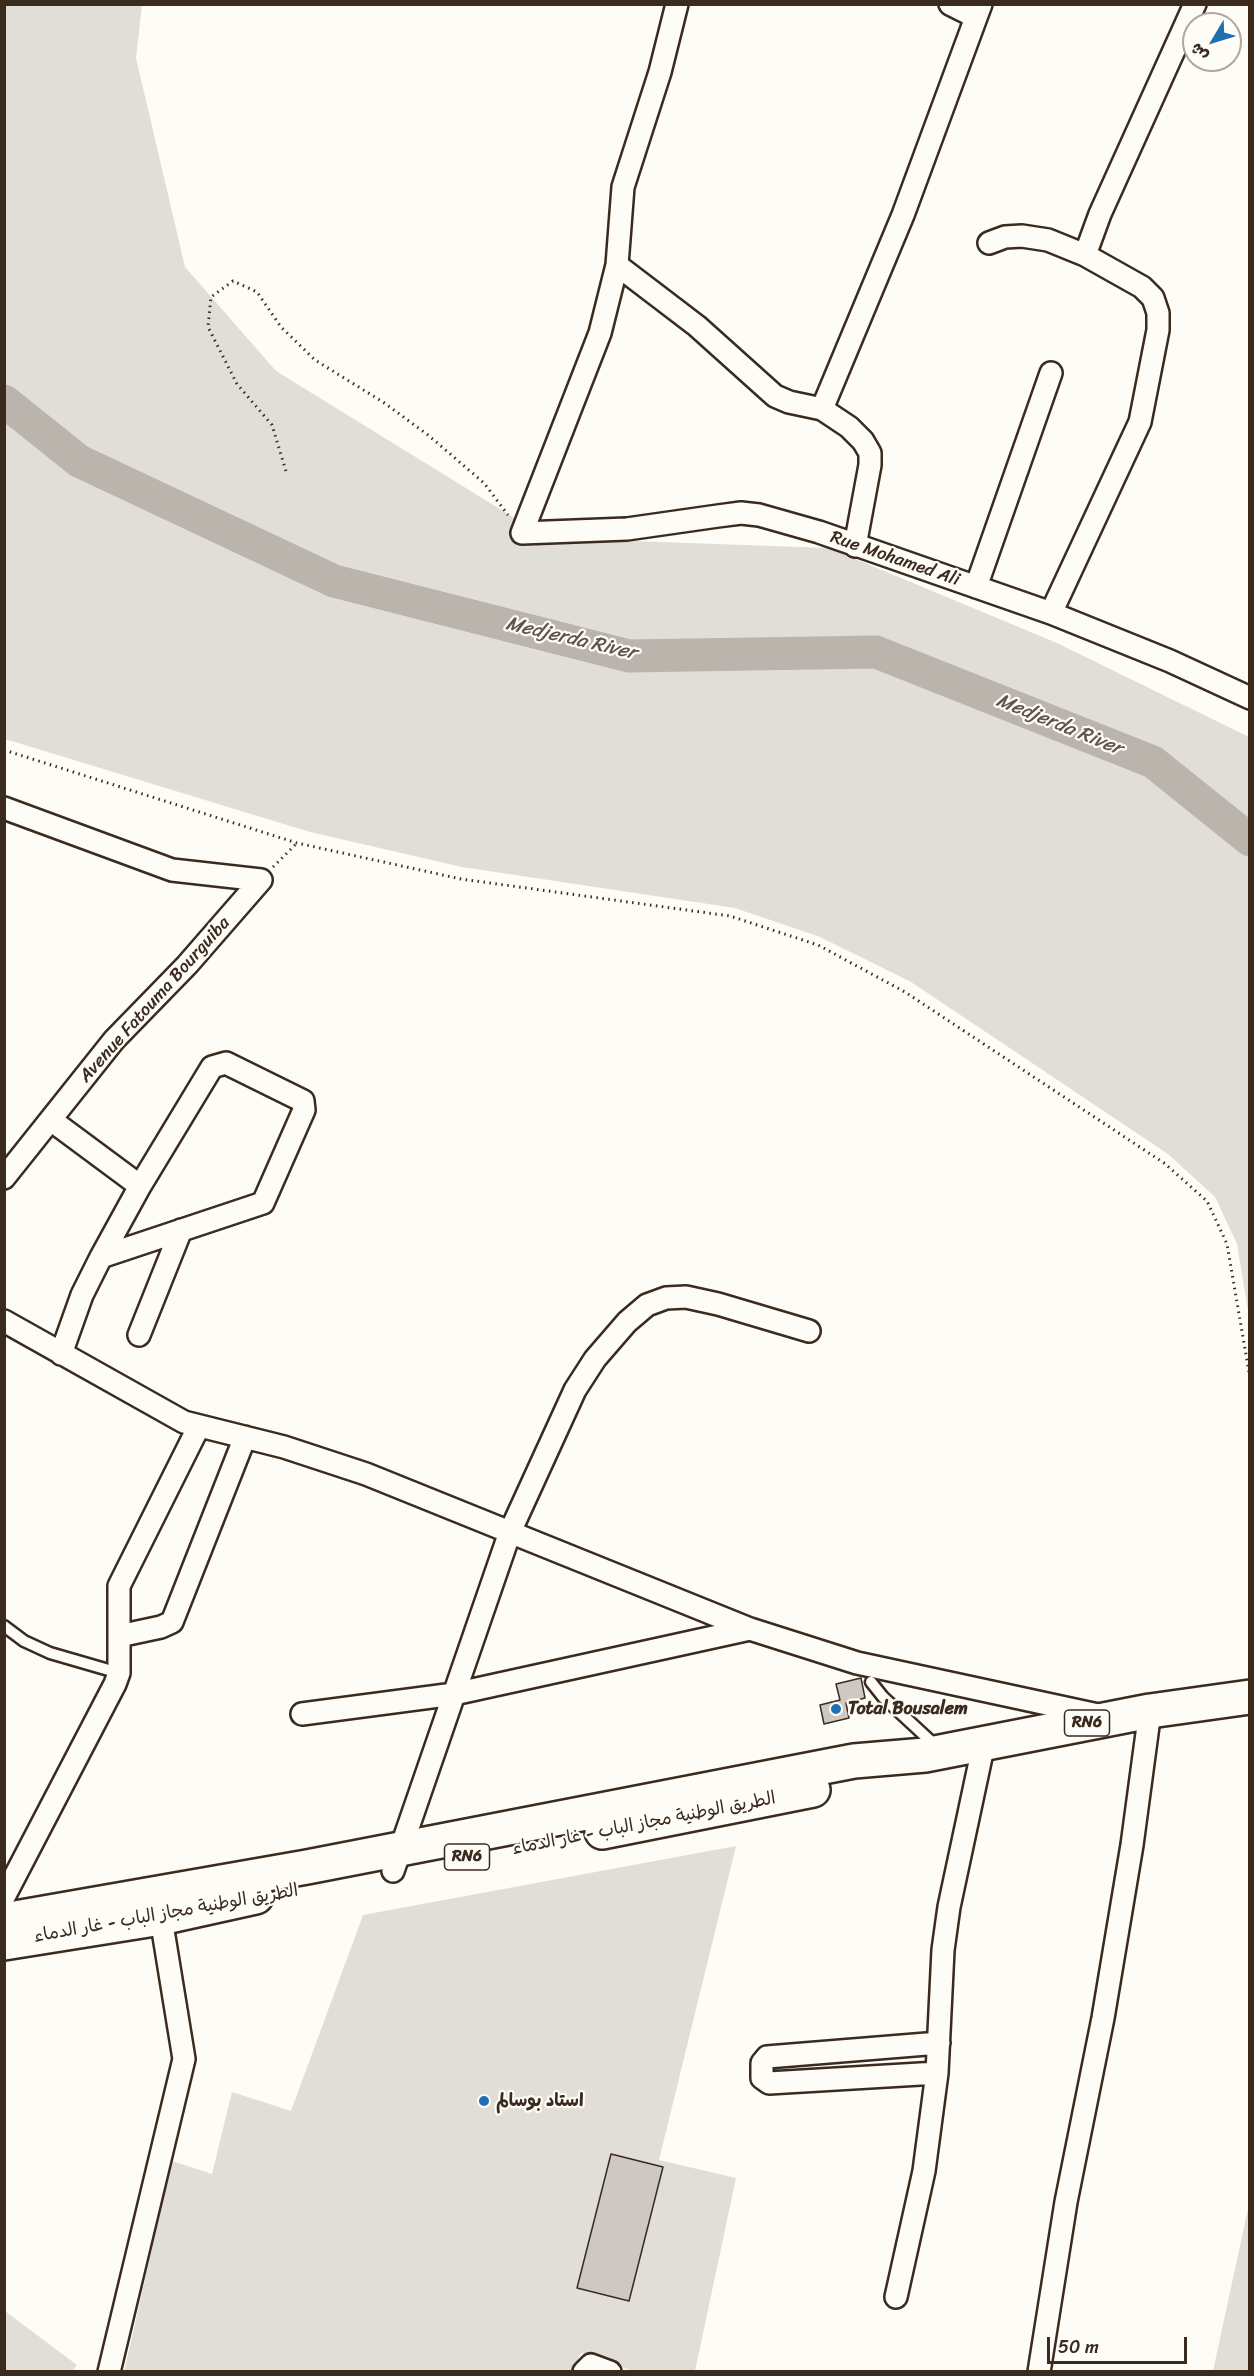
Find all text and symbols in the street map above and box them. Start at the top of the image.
north arrow [1182,12,1242,72]
text: ش [1182,36,1216,68]
street label: Rue Mohamed Ali [827,527,963,591]
water label: Medjerda River [503,612,639,666]
water label: Medjerda River [993,689,1125,761]
street label: Avenue Fatouma Bourguiba [75,913,235,1087]
place label: Total Bousalem [848,1698,968,1720]
marker: Total Bousalem [829,1702,843,1716]
road number: RN6 [1064,1710,1110,1736]
street label: الطريق الوطنية مجاز الباب - غار الدماء [510,1788,778,1860]
road number: RN6 [444,1844,490,1870]
street label: الطريق الوطنية مجاز الباب - غار الدماء [32,1880,300,1948]
place label: استاد بوسالم [496,2090,584,2112]
marker: استاد بوسالم [477,2094,491,2108]
scale bar [1050,2325,1190,2363]
text: 50 m [1058,2331,1099,2363]

